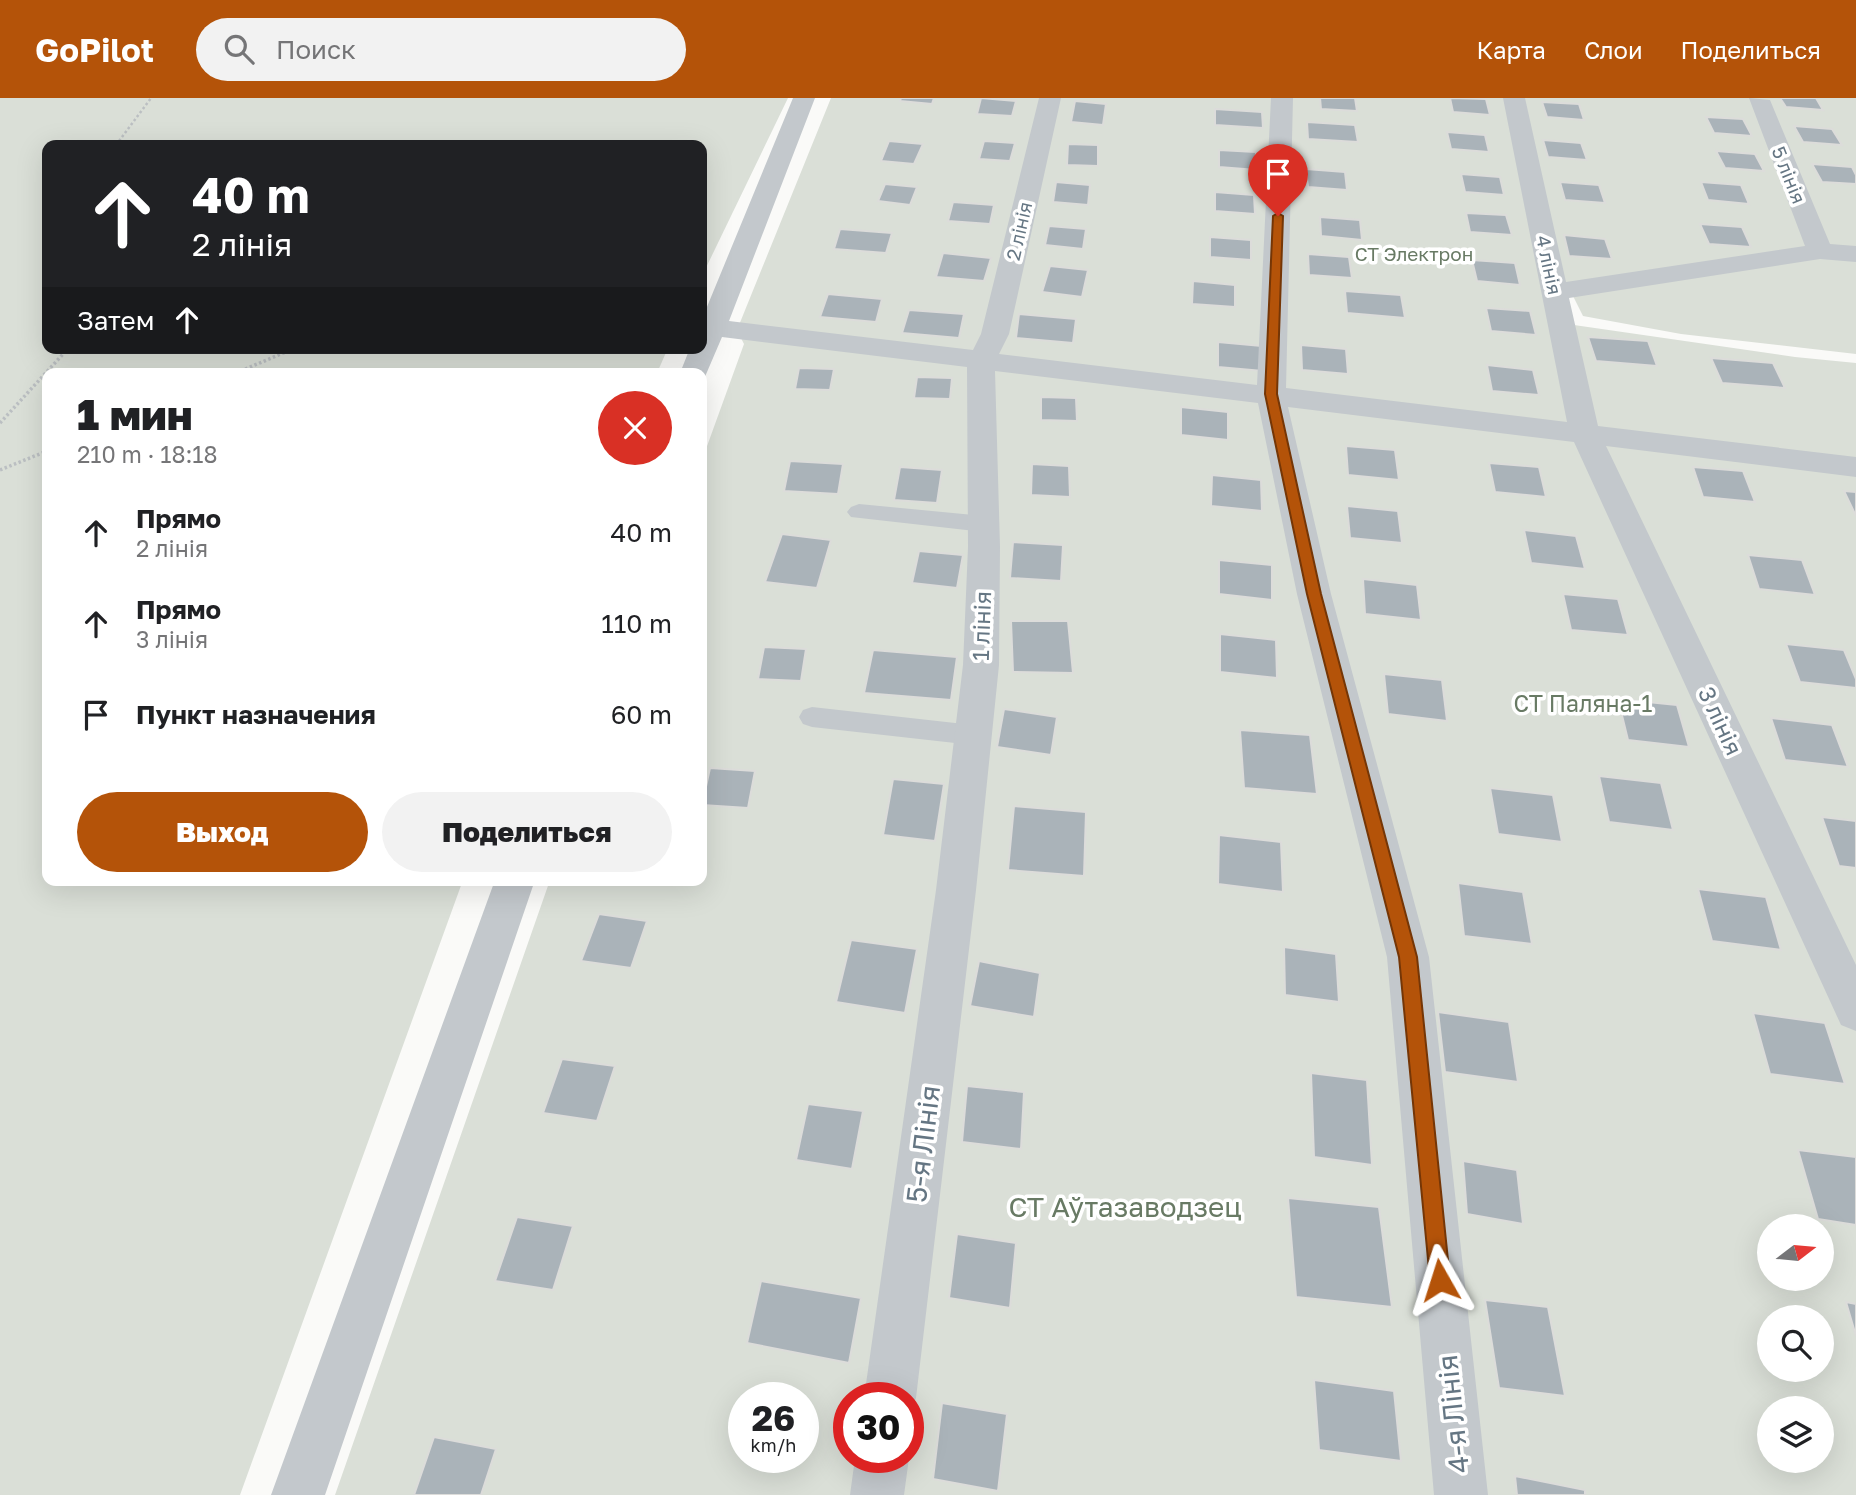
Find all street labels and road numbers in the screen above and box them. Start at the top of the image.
street label: 5 лінія [1768,143,1811,207]
street label: 2 лінія [1001,199,1036,262]
street label: 4 лінія [1532,233,1567,297]
street label: 1 лінія [966,591,996,661]
street label: 3 лінія [1693,682,1749,759]
street label: 5-я Лінія [899,1083,946,1204]
street label: 4-я Лінія [1430,1353,1475,1475]

